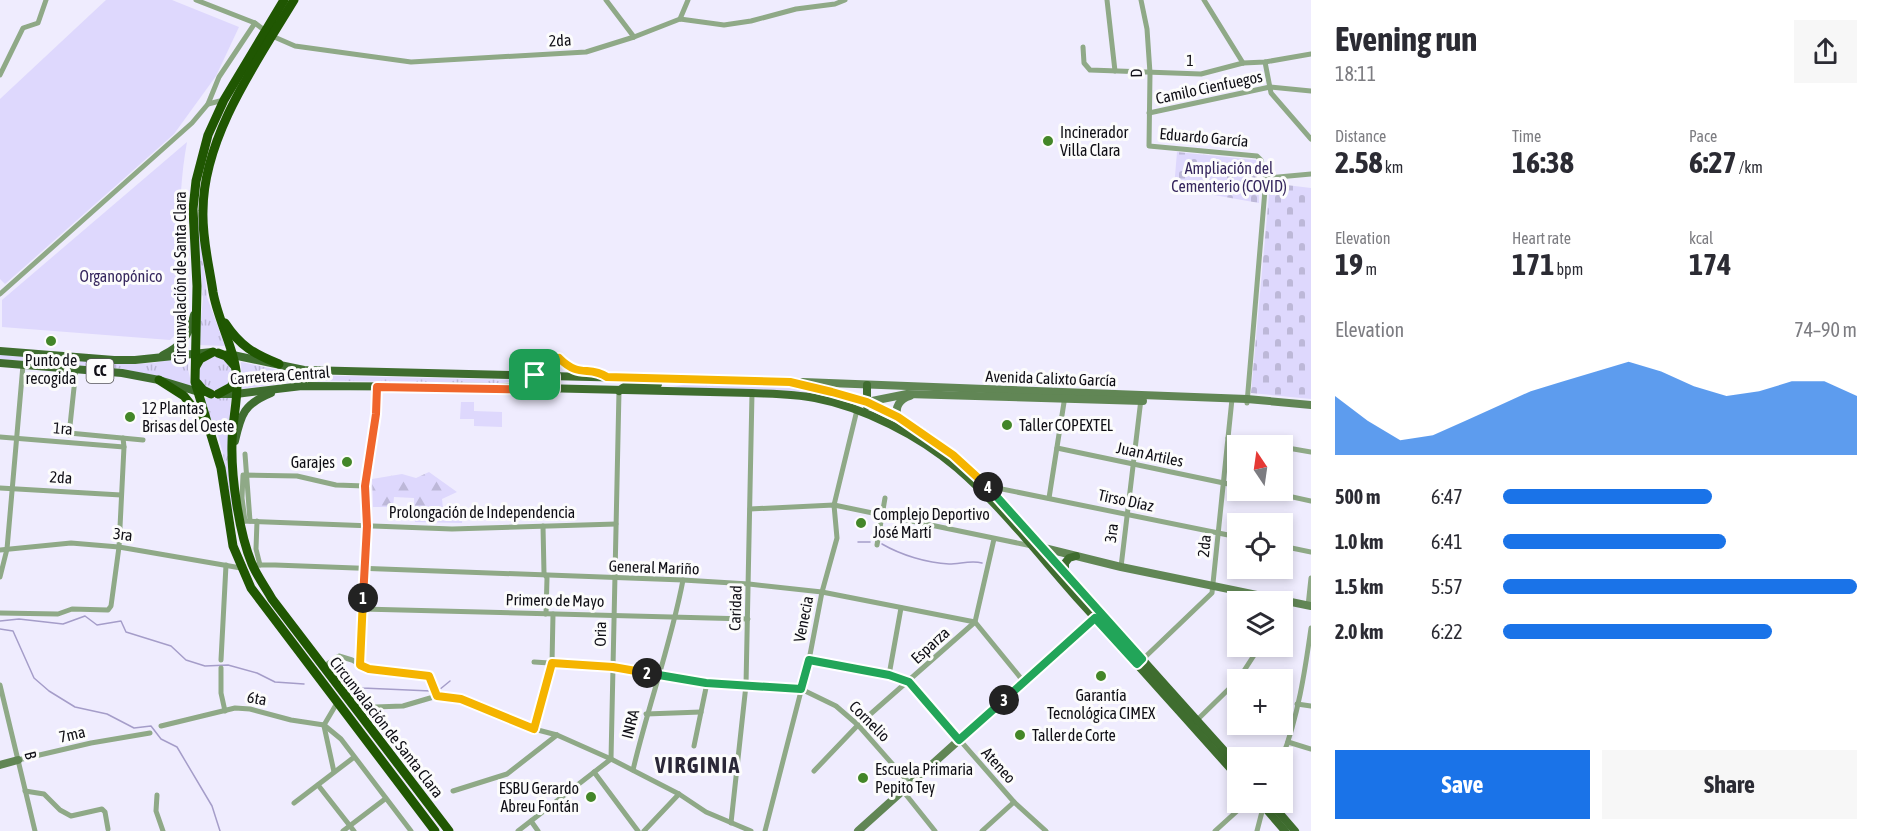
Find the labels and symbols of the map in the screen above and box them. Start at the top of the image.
street label: 2da [548,30,572,50]
street label: 1 [1186,51,1194,69]
street label: Camilo Cienfuegos [1154,67,1265,108]
street label: D [1127,68,1145,78]
place label: Incinerador Villa Clara [1060,123,1128,159]
street label: Eduardo García [1159,124,1249,150]
marker: Incinerador Villa Clara [1041,134,1055,148]
park label: Ampliación del Cementerio (COVID) [1171,159,1287,196]
street label: Circunvalación de Santa Clara [171,191,189,365]
park label: Organopónico [80,267,162,286]
marker: Punto de recogida [44,334,58,348]
pin [509,349,560,400]
place label: Punto de recogida [25,351,77,388]
road number: CC [86,359,114,383]
street label: Carretera Central [229,362,331,387]
street label: Avenida Calixto García [985,367,1117,389]
place label: 12 Plantas Brisas del Oeste [142,399,234,435]
marker: 12 Plantas Brisas del Oeste [123,410,137,424]
place label: Taller COPEXTEL [1019,416,1114,434]
street label: 1ra [53,418,73,438]
marker: Taller COPEXTEL [1000,418,1014,432]
north arrow [1227,435,1293,501]
street label: Juan Artiles [1115,438,1185,470]
place label: Garajes [291,453,335,472]
marker: Garajes [340,455,354,469]
street label: 2da [49,467,73,487]
pin: 4 [973,472,1003,502]
street label: Tirso Díaz [1097,485,1156,515]
street label: Prolongación de Independencia [389,503,575,522]
place label: Complejo Deportivo José Martí [873,505,990,541]
marker: Complejo Deportivo José Martí [854,516,868,530]
street label: 3ra [1101,522,1121,544]
street label: 3ra [112,524,134,544]
street label: 2da [1194,534,1214,558]
street label: General Mariño [608,556,700,578]
pin: 1 [348,583,378,613]
street label: Caridad [725,585,745,631]
street label: Primero de Mayo [506,590,604,611]
street label: Venecia [790,594,816,644]
street label: Oria [591,621,609,647]
street label: Esparza [907,623,954,668]
street label: Circunvalación de Santa Clara [326,653,448,801]
pin: 2 [632,658,662,688]
marker: Garantía Tecnológica CIMEX [1094,669,1108,683]
pin: 3 [989,685,1019,715]
place label: Garantía Tecnológica CIMEX [1047,686,1156,723]
street label: 6ta [246,687,268,709]
street label: Cornelio [846,697,894,745]
street label: INRA [618,707,642,740]
street label: 7ma [57,722,87,746]
place label: Taller de Corte [1032,726,1116,744]
marker: Taller de Corte [1013,728,1027,742]
street label: Ateneo [978,743,1020,787]
street label: B [21,749,41,761]
district label: VIRGINIA [654,752,741,778]
place label: Escuela Primaria Pepito Tey [875,760,973,797]
marker: Escuela Primaria Pepito Tey [856,771,870,785]
place label: ESBU Gerardo Abreu Fontán [499,779,579,815]
marker: ESBU Gerardo Abreu Fontán [584,790,598,804]

